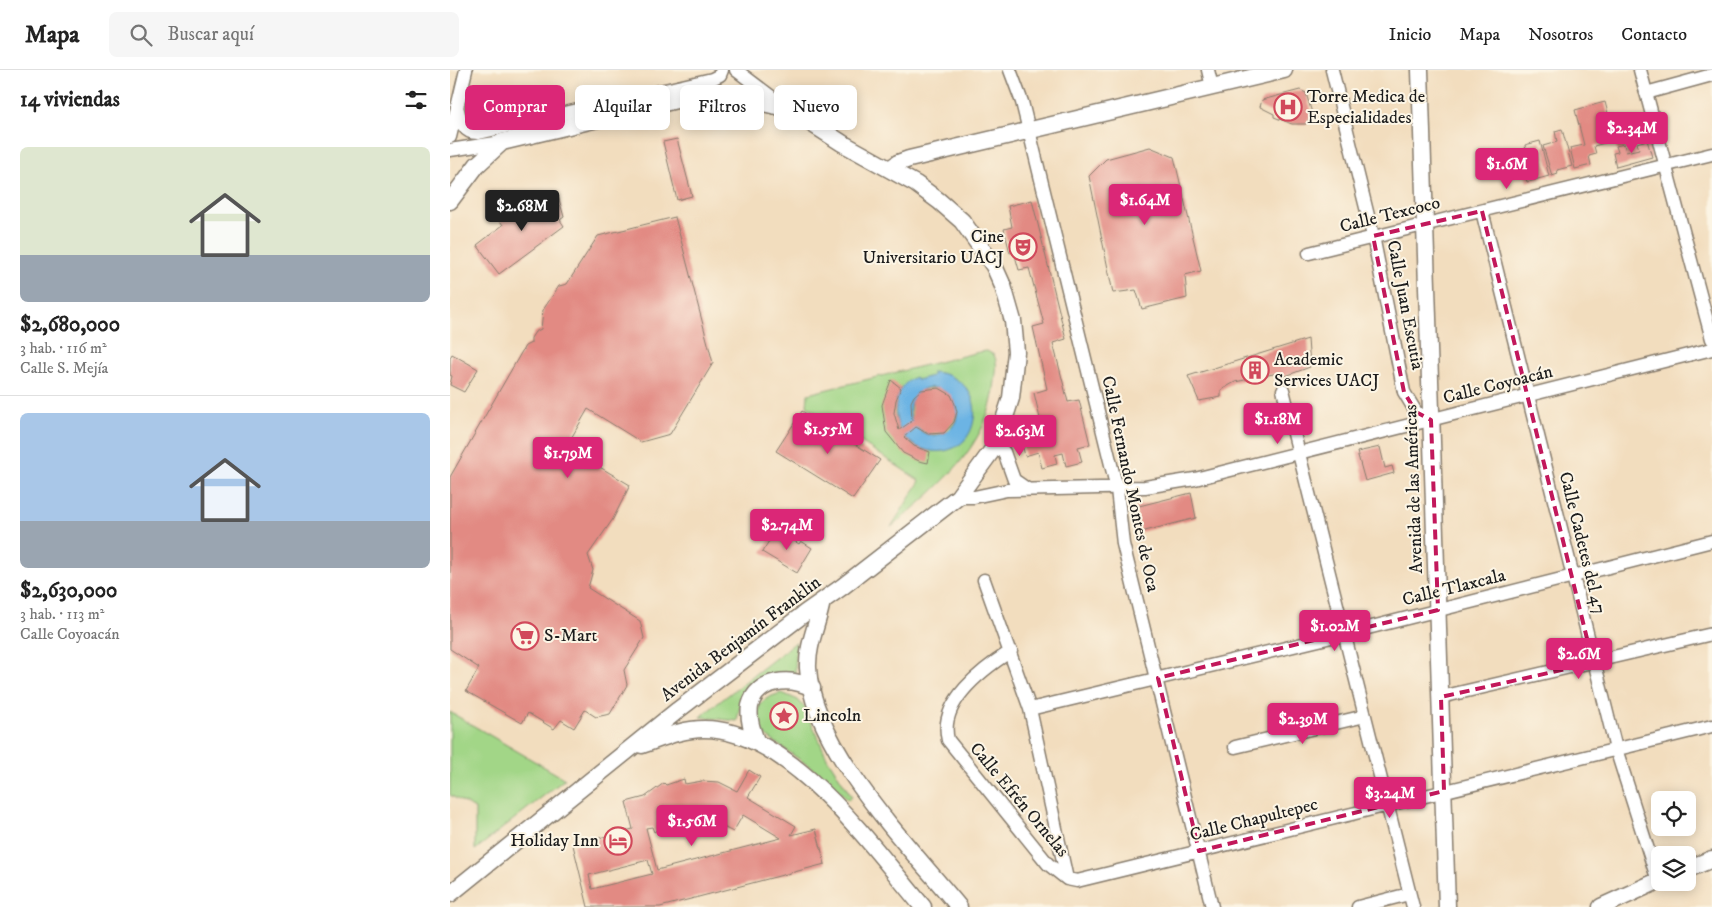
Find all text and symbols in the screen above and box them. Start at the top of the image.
search box [109,12,459,57]
text: Mapa [25,20,79,50]
icon: search [127,21,155,49]
text: Buscar aquí [167,23,254,46]
text: Inicio [1389,24,1431,46]
text: Mapa [1459,24,1500,46]
text: Nosotros [1528,24,1593,46]
text: Contacto [1621,24,1687,46]
chip: Comprar [465,85,565,130]
chip: Alquilar [575,85,670,130]
chip: Filtros [680,85,764,130]
chip: Nuevo [774,85,857,130]
icon: filters [402,86,430,114]
place label: Torre Medica de Especialidades [1307,86,1425,129]
text: 14 viviendas [20,87,120,113]
hospital icon: Torre Medica de Especialidades [1273,92,1303,122]
pin: $2.34M [1591,112,1673,154]
text: $2.34M [1607,118,1657,138]
pin: $1.6M [1472,148,1542,190]
text: $1.6M [1486,154,1528,174]
icon: home [180,180,270,270]
pin: $1.64M [1104,184,1186,226]
pin: $2.68M [481,190,563,232]
text: $1.64M [1120,190,1170,210]
street label: Calle Texcoco [1338,192,1443,238]
text: $2.68M [496,196,548,216]
place label: Cine Universitario UACJ [862,226,1004,269]
theatre icon: Cine Universitario UACJ [1008,232,1038,262]
street label: Calle Juan Escutia [1382,238,1428,372]
text: $2,680,000 [20,312,120,338]
text: 3 hab. · 116 m² [20,338,107,358]
place label: Academic Services UACJ [1274,349,1380,392]
building icon: Academic Services UACJ [1240,355,1270,385]
text: Calle S. Mejía [20,358,108,378]
street label: Calle Coyoacán [1441,361,1556,409]
street label: Calle Fernando Montes de Oca [1096,374,1164,594]
pin: $1.18M [1237,402,1319,445]
street label: Avenida de las Américas [1400,404,1428,574]
text: $1.18M [1255,409,1301,429]
pin: $1.55M [787,412,869,455]
pin: $2.63M [979,414,1061,457]
text: $1.55M [804,419,852,439]
text: $2.63M [995,421,1045,441]
pin: $1.79M [527,436,609,479]
text: $1.79M [544,443,592,463]
icon: home [180,445,270,535]
street label: Calle Cadetes del 47 [1554,470,1610,616]
pin: $2.74M [746,508,828,551]
text: $2.74M [761,515,813,535]
street label: Calle Tlaxcala [1400,564,1508,611]
street label: Avenida Benjamín Franklin [657,571,826,706]
text: $2,630,000 [20,578,117,604]
text: 3 hab. · 113 m² [20,604,104,624]
pin: $1.02M [1294,610,1376,652]
text: $1.02M [1310,616,1360,636]
supermarket icon: S-Mart [510,621,540,651]
text: Calle Coyoacán [20,624,120,644]
place label: S-Mart [544,625,598,647]
pin: $2.6M [1544,638,1614,680]
text: $2.6M [1557,644,1601,664]
place icon: Lincoln [769,701,799,731]
pin: $2.39M [1262,702,1344,745]
place label: Lincoln [803,705,862,727]
text: $2.39M [1278,709,1328,729]
street label: Calle Efrén Ornelas [965,738,1073,862]
pin: $3.24M [1349,776,1431,819]
text: $3.24M [1365,783,1415,803]
map controls [1651,791,1696,891]
button: locate [1651,791,1696,836]
street label: Calle Chapultepec [1188,793,1321,847]
pin: $1.56M [651,804,733,847]
text: $1.56M [667,811,717,831]
hotel icon: Holiday Inn [603,826,633,856]
place label: Holiday Inn [510,830,600,852]
button: layers [1651,846,1696,891]

